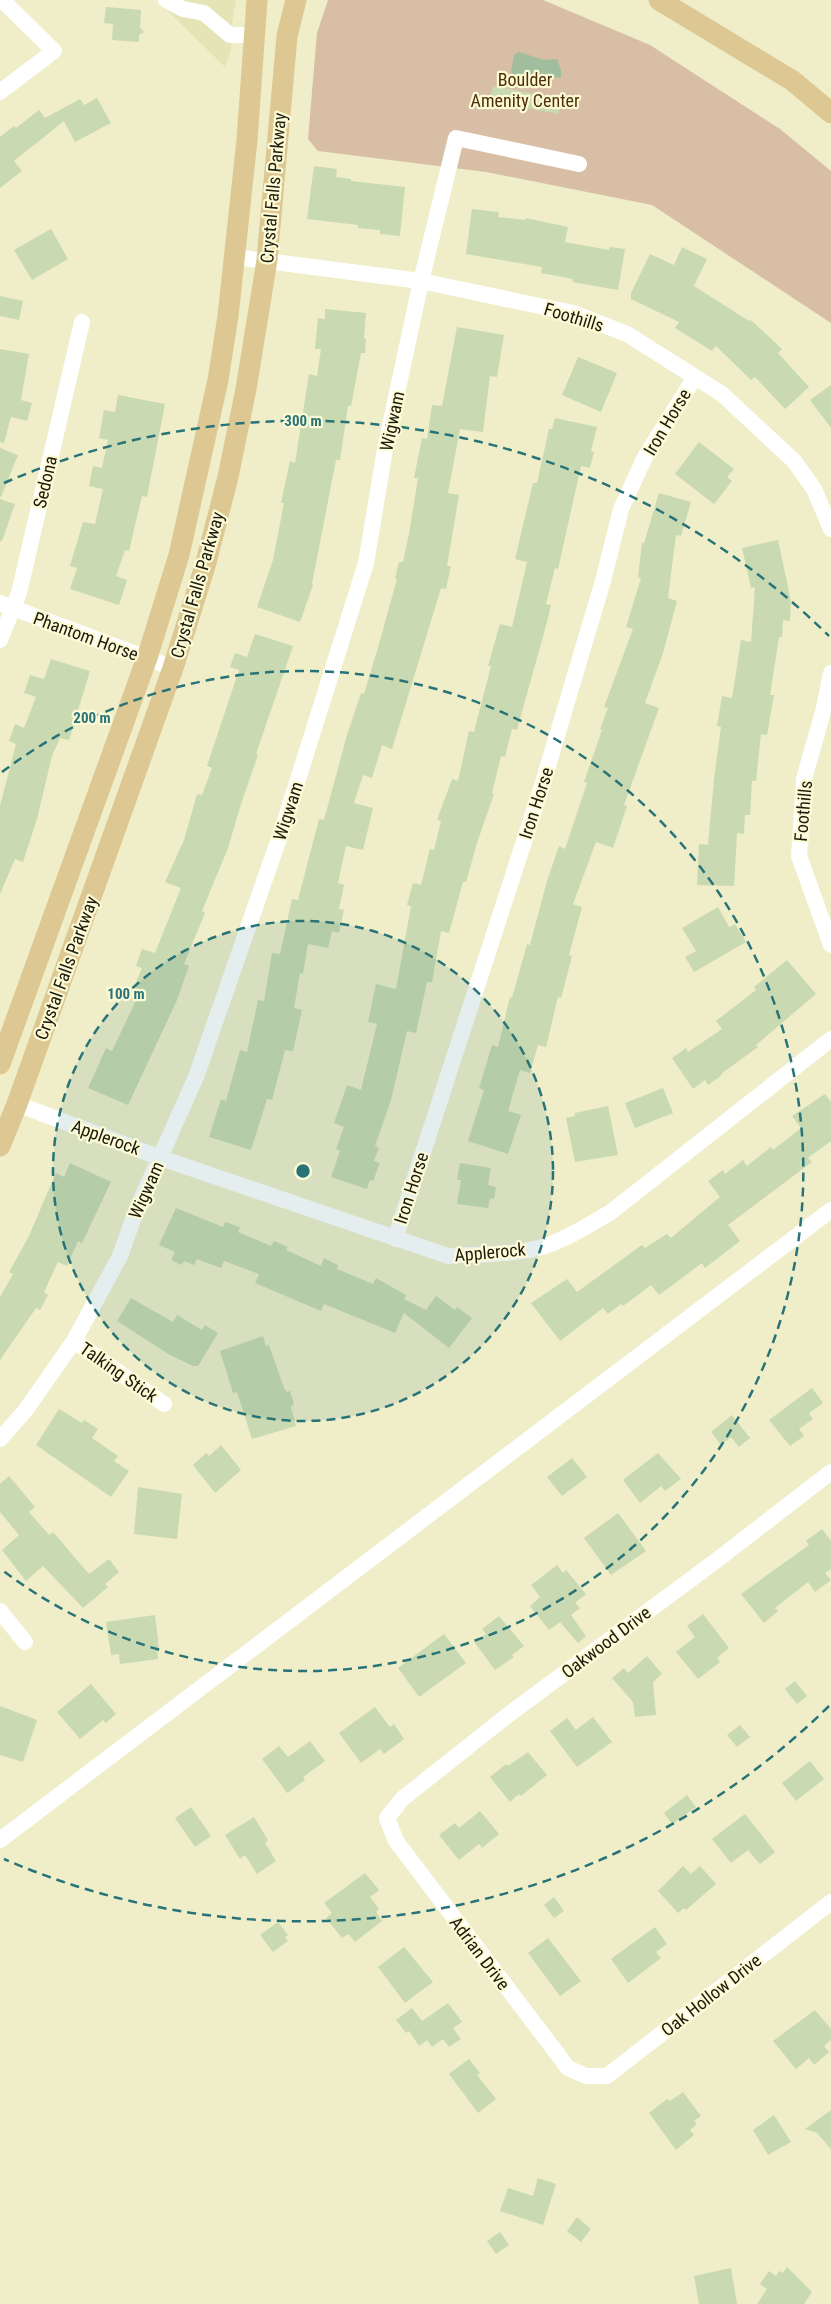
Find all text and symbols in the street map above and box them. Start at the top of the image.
park label: Boulder Amenity Center [471,69,580,111]
street label: Crystal Falls Parkway [256,111,290,264]
street label: Foothills [542,298,606,336]
street label: Iron Horse [639,385,695,459]
street label: Wigwam [375,389,409,453]
text: 300 m [284,412,322,430]
street label: Sedona [29,454,61,510]
street label: Crystal Falls Parkway [166,509,228,661]
street label: Phantom Horse [31,607,141,665]
text: 200 m [73,709,111,727]
street label: Iron Horse [515,765,557,841]
street label: Wigwam [269,779,307,843]
street label: Foothills [790,780,816,842]
street label: Crystal Falls Parkway [30,893,102,1043]
text: 100 m [107,985,145,1003]
street label: Applerock [69,1115,143,1159]
street label: Iron Horse [390,1150,432,1226]
street label: Wigwam [124,1158,168,1222]
centre of rings [294,1162,312,1180]
street label: Applerock [453,1238,527,1266]
street label: Talking Stick [76,1337,162,1407]
street label: Oakwood Drive [557,1602,655,1682]
street label: Adrian Drive [446,1912,514,1994]
street label: Oak Hollow Drive [657,1950,765,2040]

